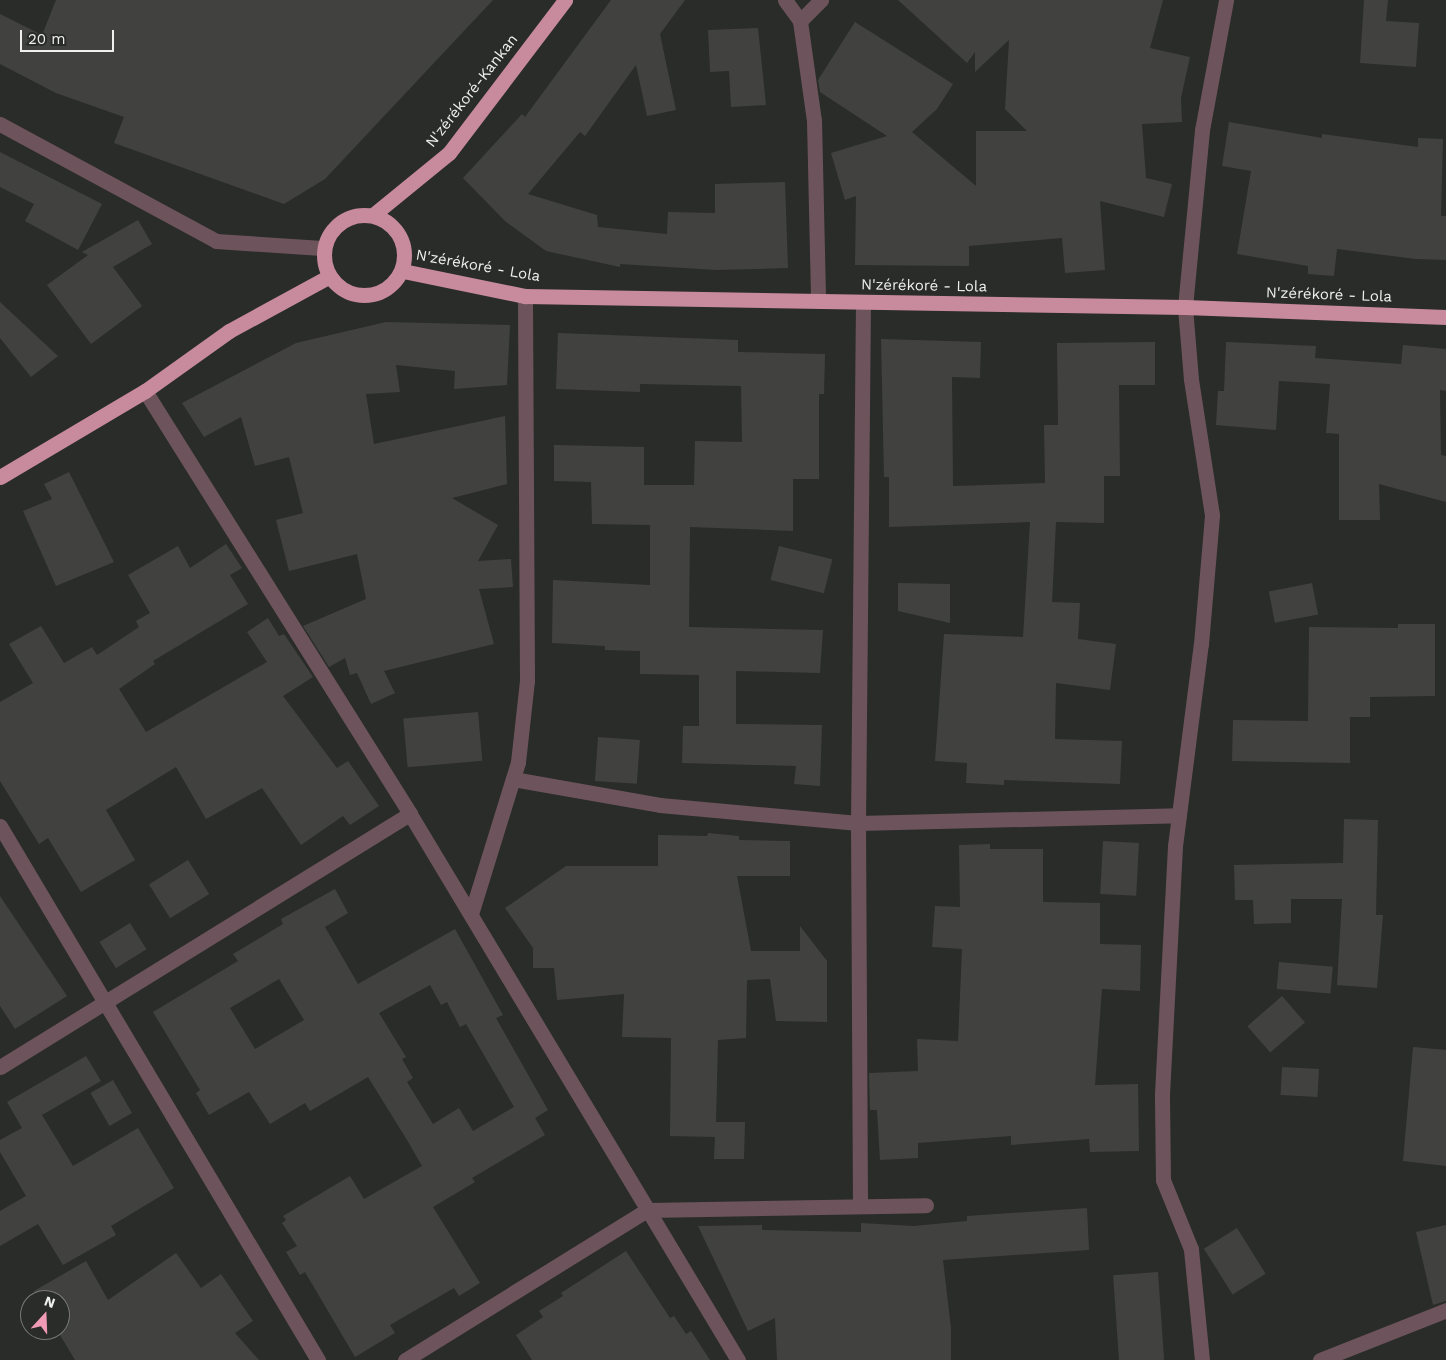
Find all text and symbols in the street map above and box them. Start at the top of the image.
scale bar [22,20,116,52]
text: 20 m [28,30,66,48]
street label: N'zérékoré-Kankan [422,31,522,151]
street label: N'zérékoré - Lola [414,246,542,286]
street label: N'zérékoré - Lola [861,276,987,296]
street label: N'zérékoré - Lola [1266,284,1392,306]
north arrow [20,1290,70,1340]
text: N [42,1293,57,1311]

